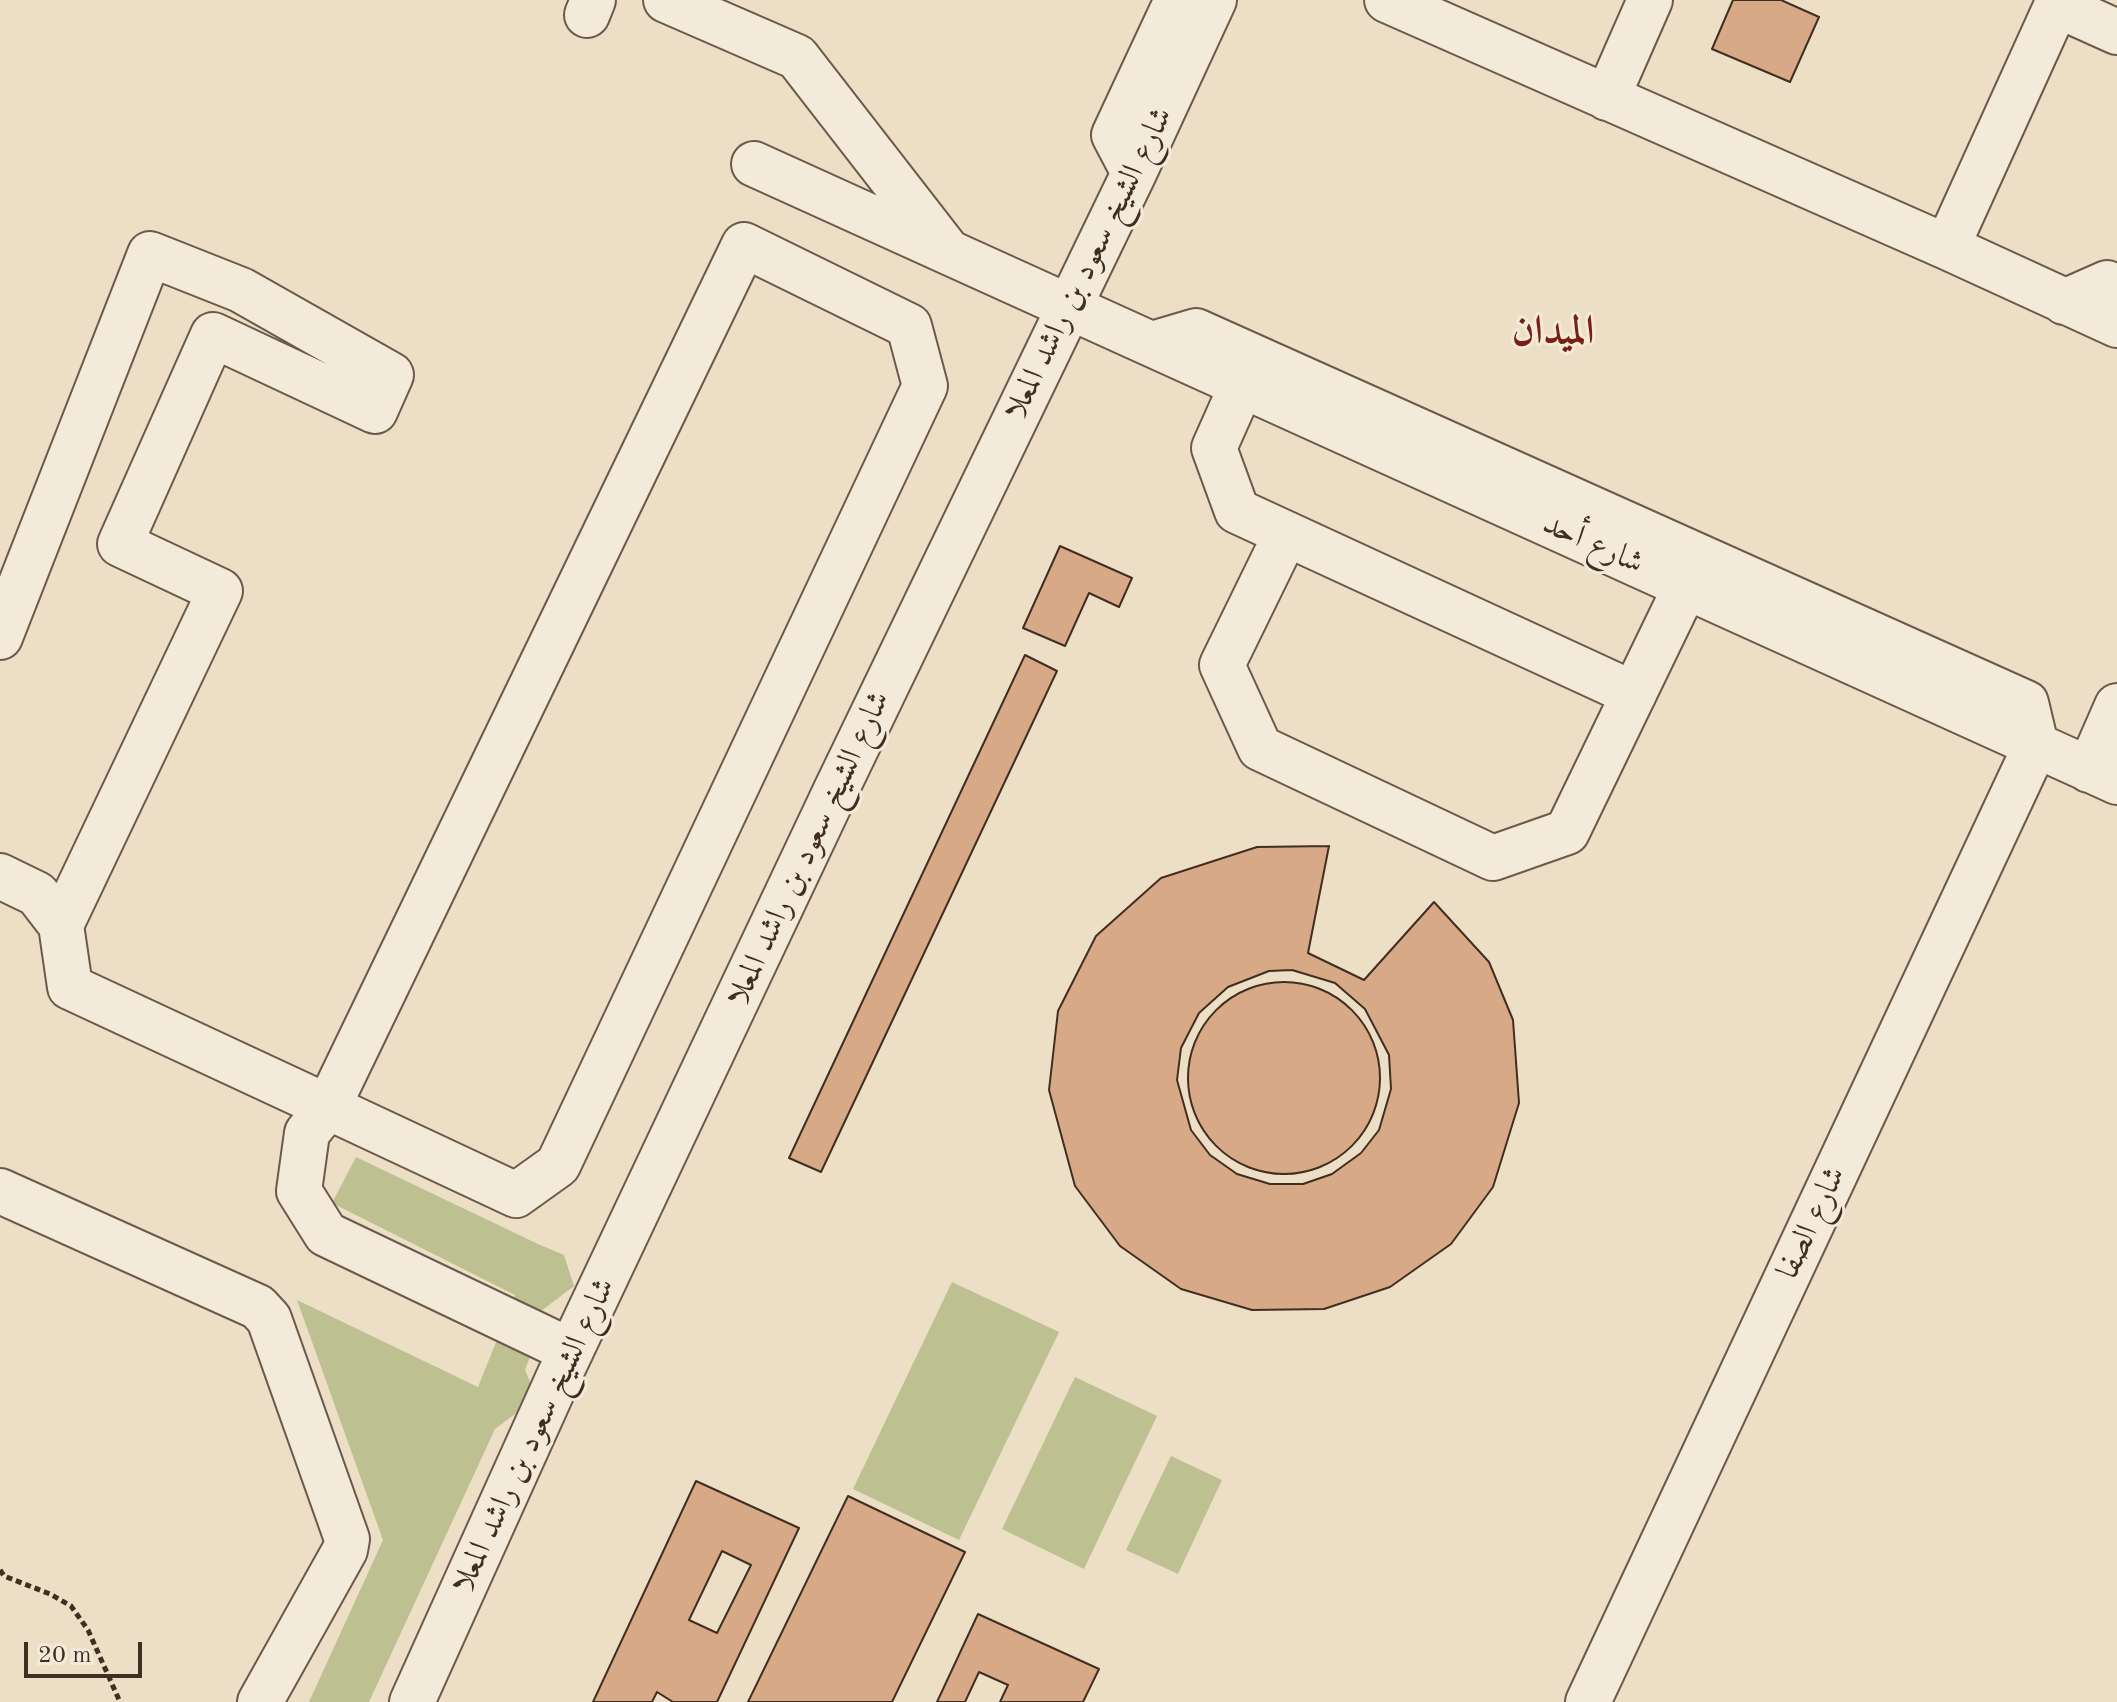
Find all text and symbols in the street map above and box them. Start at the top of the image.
street label: شارع الشيخ سعود بن راشد المعلا [996,101,1182,427]
district label: الميدان [1511,309,1595,357]
street label: شارع أحد [1537,505,1649,583]
street label: شارع الشيخ سعود بن راشد المعلا [719,685,899,1013]
street label: شارع الصفا [1769,1161,1855,1285]
street label: شارع الشيخ سعود بن راشد المعلا [444,1272,624,1600]
scale bar [28,1626,146,1676]
text: 20 m [38,1644,92,1668]

